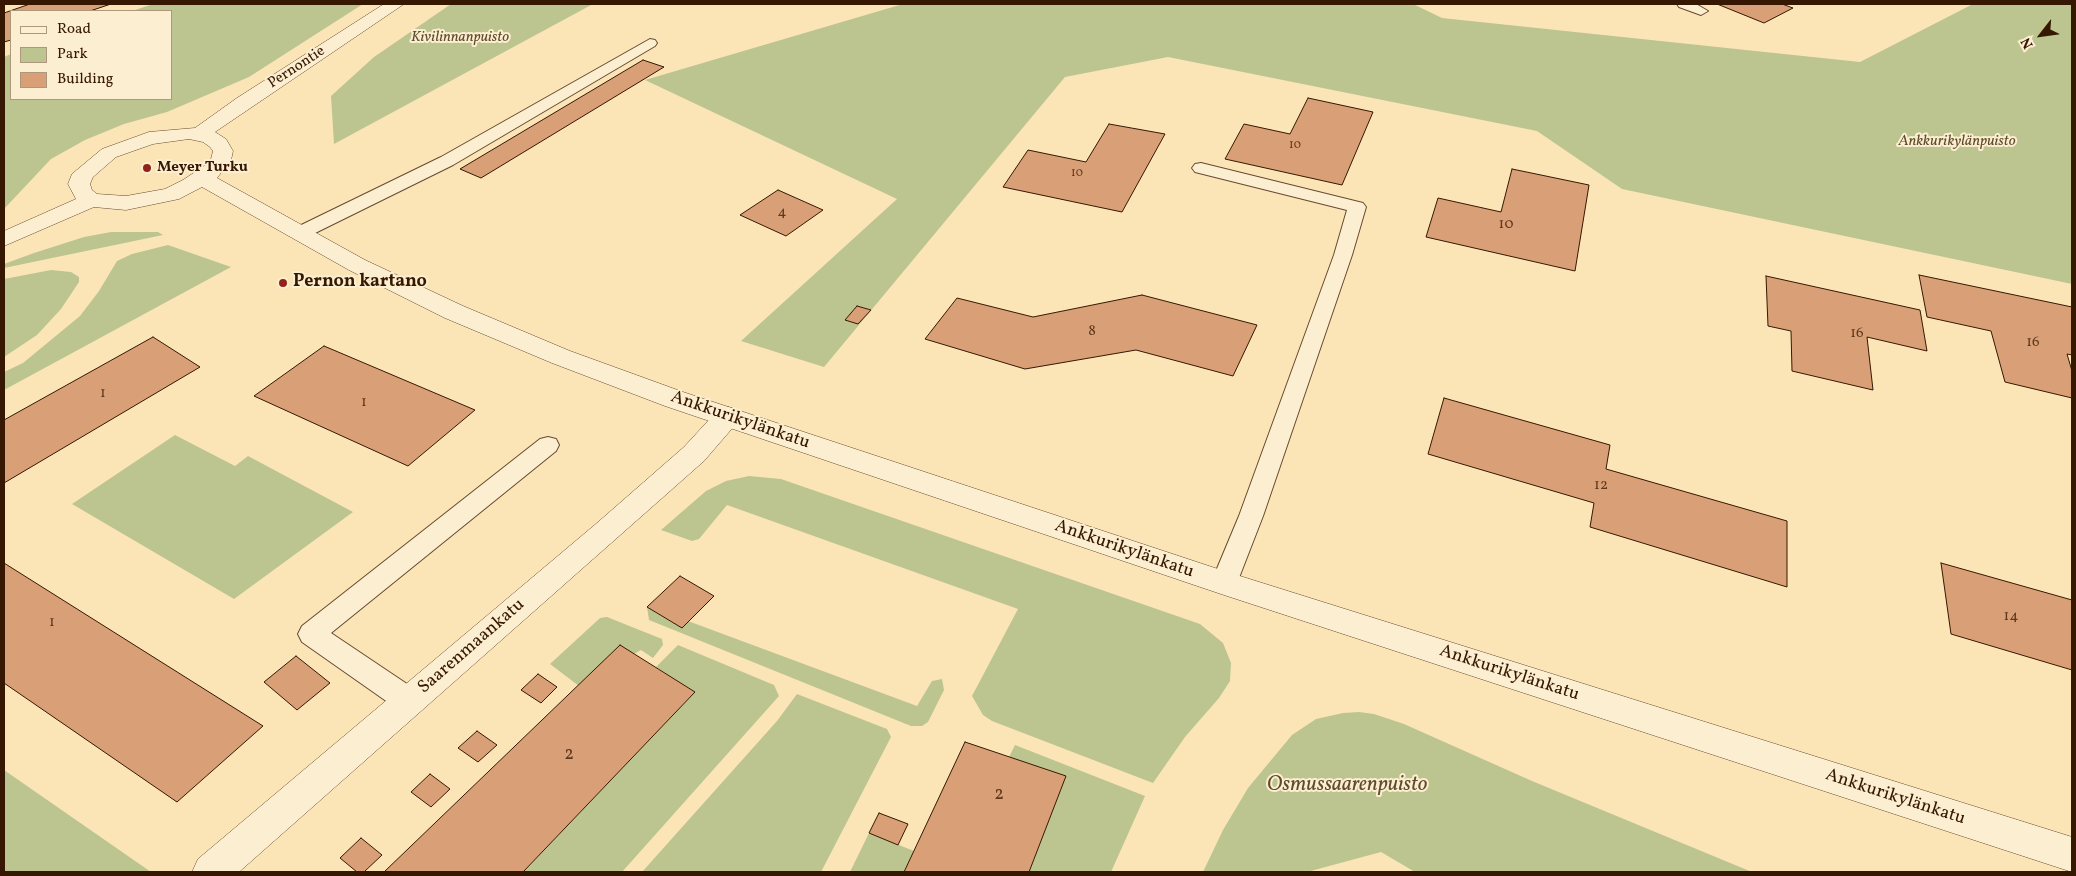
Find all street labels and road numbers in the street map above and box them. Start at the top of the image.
street label: Pernontie [265,43,329,93]
street label: Ankkurikylänkatu [668,387,812,455]
street label: Ankkurikylänkatu [1052,516,1196,584]
street label: Saarenmaankatu [414,595,530,699]
street label: Ankkurikylänkatu [1436,641,1582,707]
street label: Ankkurikylänkatu [1822,765,1968,831]

